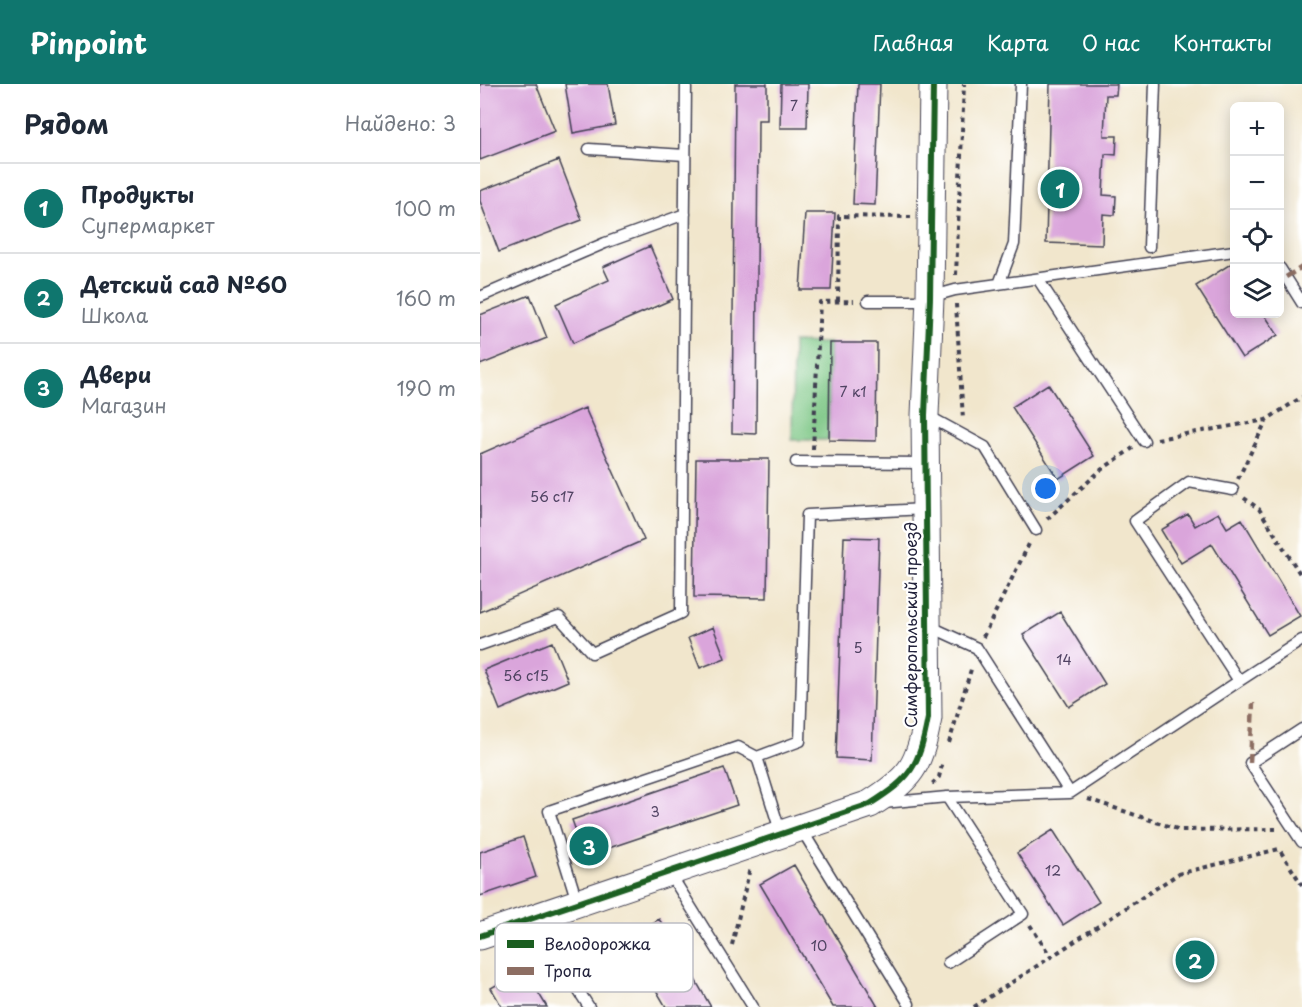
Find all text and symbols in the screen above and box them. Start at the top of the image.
text: Pinpoint [30,21,147,64]
text: Главная [873,26,954,58]
text: Карта [987,26,1049,58]
text: О нас [1082,26,1140,58]
text: Контакты [1173,26,1272,58]
house number: 7 [790,95,798,116]
map controls [1230,102,1284,318]
button: + [1230,102,1284,156]
text: Рядом [24,104,109,143]
text: Найдено: 3 [345,108,456,138]
button: − [1230,156,1284,210]
pin: 1 [1040,166,1080,212]
text: Продукты [81,177,194,210]
text: 1 [39,193,48,223]
text: 100 m [395,193,456,223]
text: Супермаркет [81,210,214,240]
button: locate [1230,210,1284,264]
button: layers [1230,264,1284,318]
text: Детский сад №60 [81,267,287,300]
text: 2 [36,283,51,313]
text: 160 m [396,283,456,313]
text: Школа [81,300,148,330]
text: Двери [81,357,152,390]
text: 3 [37,373,50,403]
text: 190 m [397,373,456,403]
house number: 7 к1 [839,381,867,402]
text: Магазин [81,390,167,420]
your location [1031,474,1060,503]
house number: 56 с17 [530,486,574,507]
street label: Симферопольский проезд [898,522,922,728]
house number: 5 [853,637,863,658]
house number: 14 [1056,649,1072,670]
house number: 56 с15 [503,665,549,686]
house number: 3 [650,801,660,822]
pin: 3 [570,824,608,868]
house number: 12 [1045,860,1061,881]
legend [495,923,693,992]
text: Велодорожка [544,931,651,955]
house number: 10 [811,935,827,956]
pin: 2 [1176,938,1214,982]
text: Тропа [544,958,592,982]

